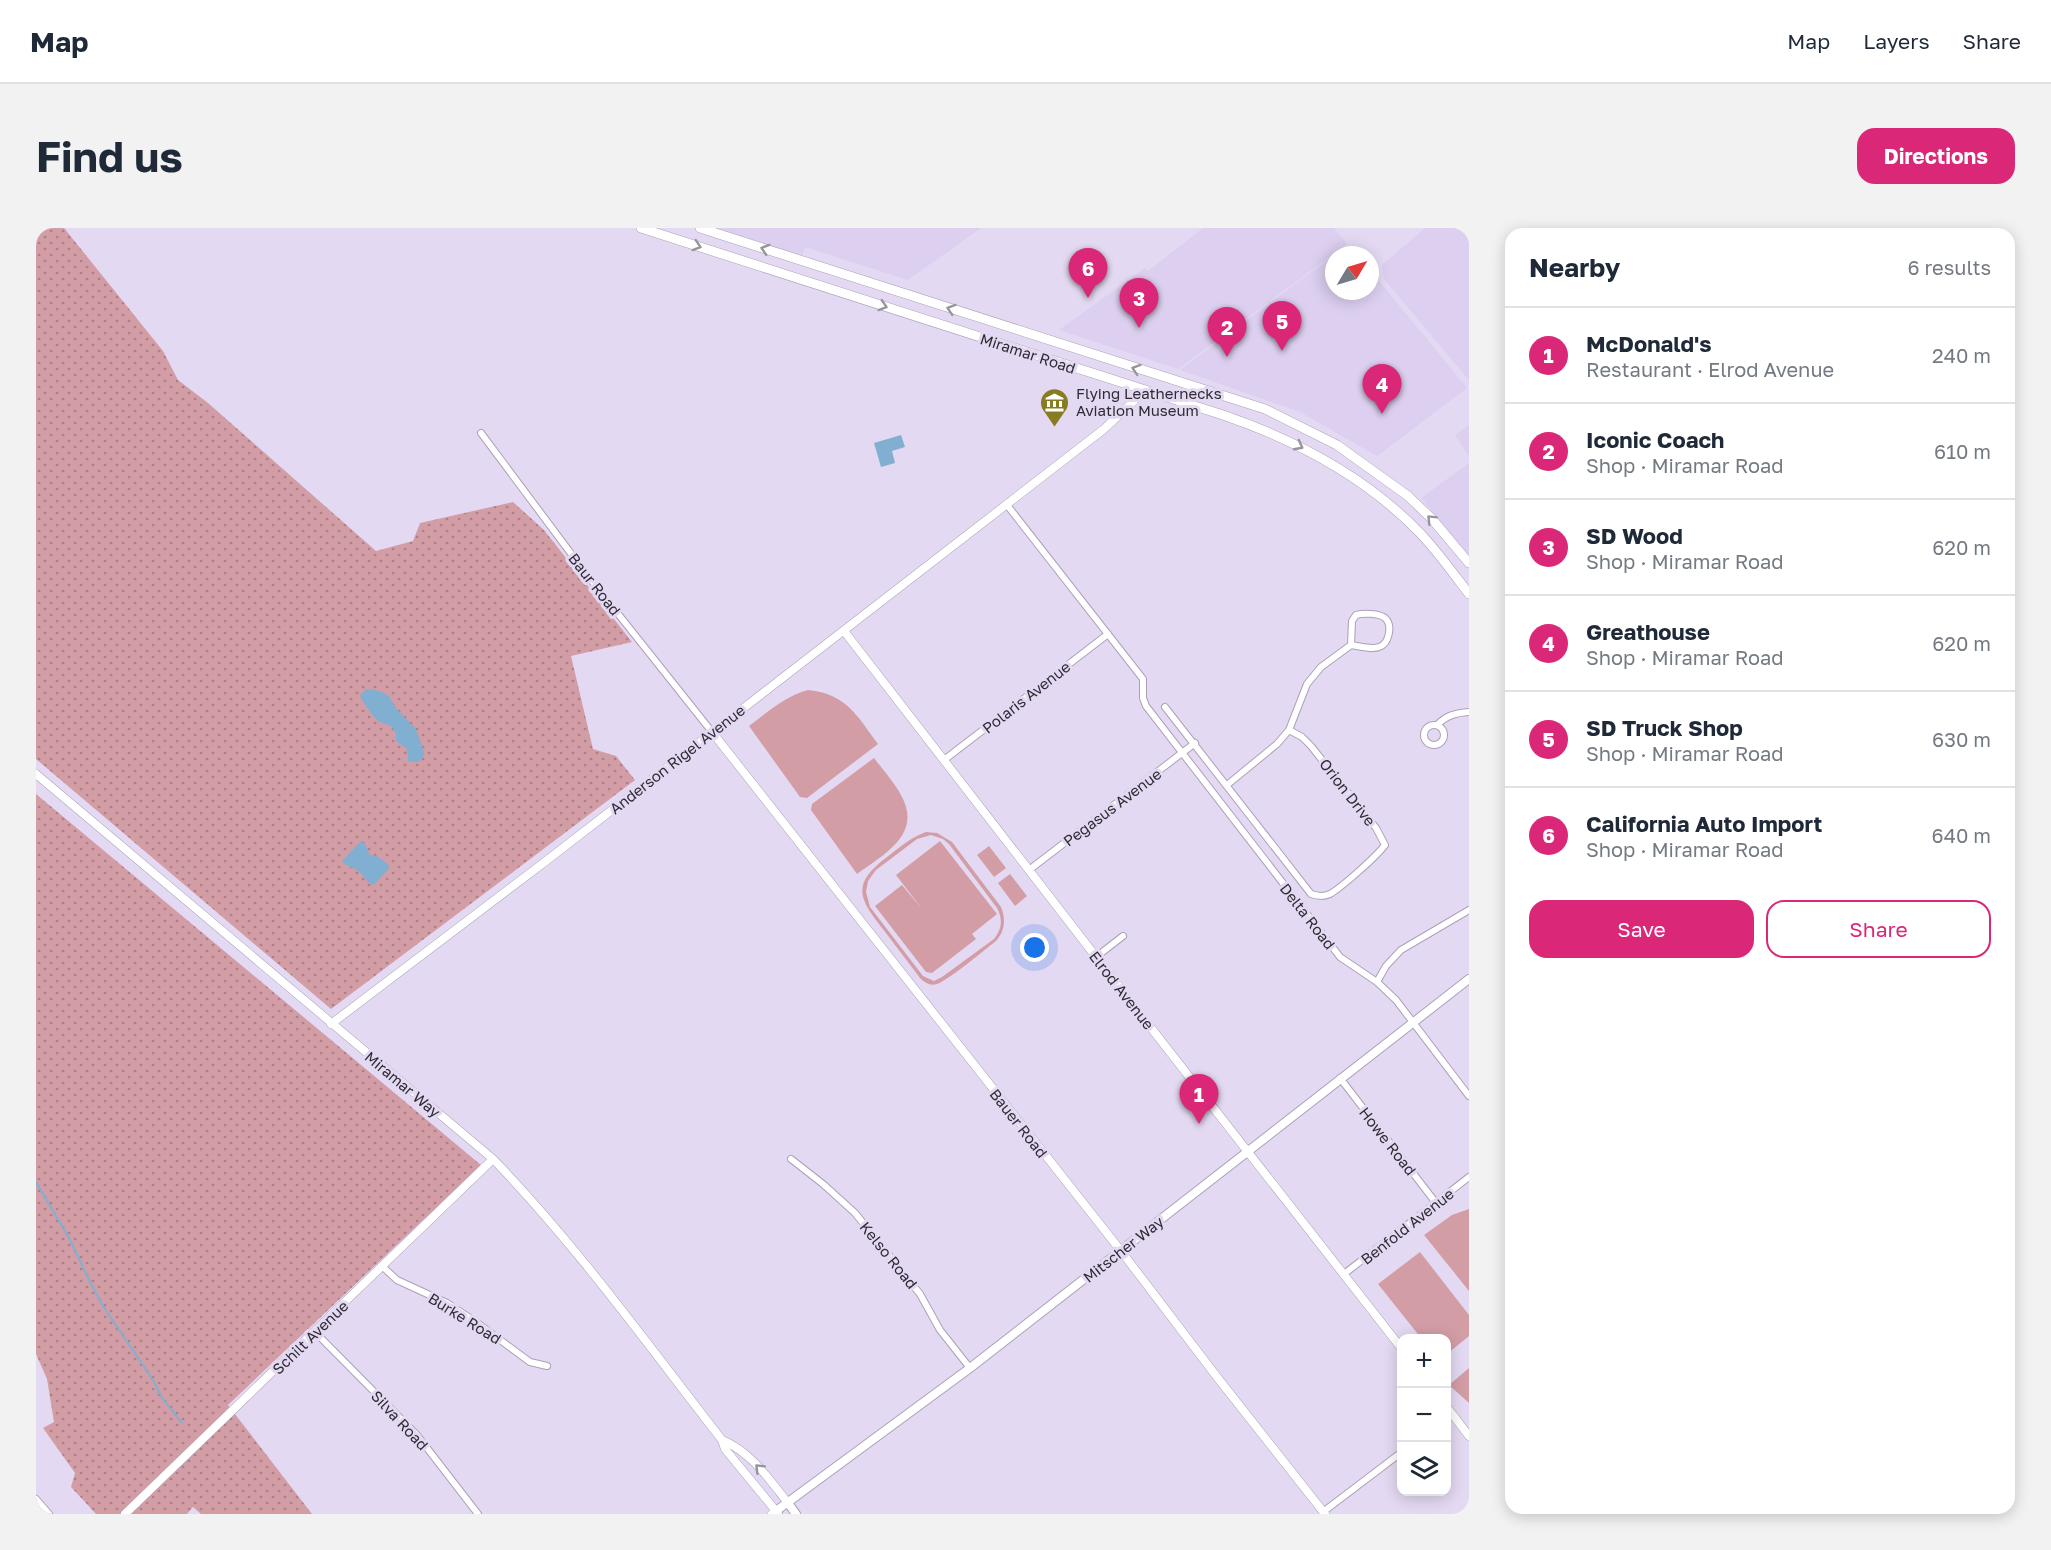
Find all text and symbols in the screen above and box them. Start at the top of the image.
text: Map [30,25,88,58]
text: Map [1787,28,1830,54]
text: Layers [1863,28,1930,54]
text: Share [1963,28,2021,54]
button: Directions [1857,128,2015,184]
text: Find us [36,131,183,181]
one-way arrow [691,239,702,251]
one-way arrow [760,244,771,256]
north arrow [1325,246,1379,300]
pin: 6 [1068,248,1108,298]
text: Nearby [1529,252,1620,283]
text: 6 results [1907,255,1991,279]
pin: 3 [1120,279,1158,328]
one-way arrow [877,299,888,311]
pin: 5 [1262,302,1302,351]
one-way arrow [946,304,957,316]
pin: 2 [1208,308,1246,357]
street label: Miramar Road [978,329,1078,377]
text: McDonald's [1586,330,1712,357]
text: 1 [1543,343,1554,367]
text: 240 m [1932,343,1991,367]
text: Restaurant · Elrod Avenue [1586,357,1834,381]
one-way arrow [1131,364,1142,376]
pin: 4 [1362,364,1402,414]
place label: Flying Leathernecks Aviation Museum [1076,384,1222,419]
museum icon: Flying Leathernecks Aviation Museum [1039,386,1071,428]
text: Iconic Coach [1586,426,1724,453]
one-way arrow [1292,439,1303,450]
text: 2 [1542,439,1555,463]
text: 610 m [1934,439,1991,463]
text: Shop · Miramar Road [1586,453,1784,477]
one-way arrow [1427,515,1438,526]
text: SD Wood [1586,522,1683,549]
text: 3 [1542,535,1555,559]
text: 620 m [1932,535,1991,559]
street label: Baur Road [565,549,625,619]
text: Shop · Miramar Road [1586,549,1784,573]
text: Greathouse [1586,618,1710,645]
text: 4 [1542,631,1555,655]
text: 620 m [1932,631,1991,655]
text: Shop · Miramar Road [1586,645,1784,669]
street label: Polaris Avenue [979,657,1074,737]
street label: Anderson Rigel Avenue [606,700,748,817]
text: SD Truck Shop [1586,714,1743,741]
text: 5 [1542,727,1555,751]
text: 630 m [1932,727,1991,751]
text: Shop · Miramar Road [1586,741,1784,765]
street label: Orion Drive [1316,755,1380,829]
street label: Pegasus Avenue [1060,764,1165,850]
text: California Auto Import [1586,810,1822,837]
text: 6 [1542,823,1555,847]
text: 640 m [1932,823,1991,847]
text: Shop · Miramar Road [1586,837,1784,861]
street label: Delta Road [1277,879,1339,953]
button: Save [1529,900,1754,958]
button: Share [1766,900,1991,958]
your location [1020,933,1049,962]
street label: Elrod Avenue [1086,947,1158,1033]
street label: Miramar Way [362,1047,445,1121]
pin: 1 [1180,1074,1218,1124]
street label: Bauer Road [986,1085,1052,1161]
street label: Howe Road [1356,1103,1420,1179]
street label: Benfold Avenue [1357,1184,1457,1268]
street label: Mitscher Way [1079,1212,1167,1286]
street label: Kelso Road [857,1218,921,1292]
street label: Burke Road [425,1289,505,1347]
street label: Schilt Avenue [268,1296,352,1378]
map controls [1397,1334,1451,1496]
button: + [1397,1334,1451,1388]
street label: Silva Road [368,1386,432,1454]
button: − [1397,1388,1451,1442]
button: layers [1397,1442,1451,1496]
one-way arrow [755,1464,766,1475]

